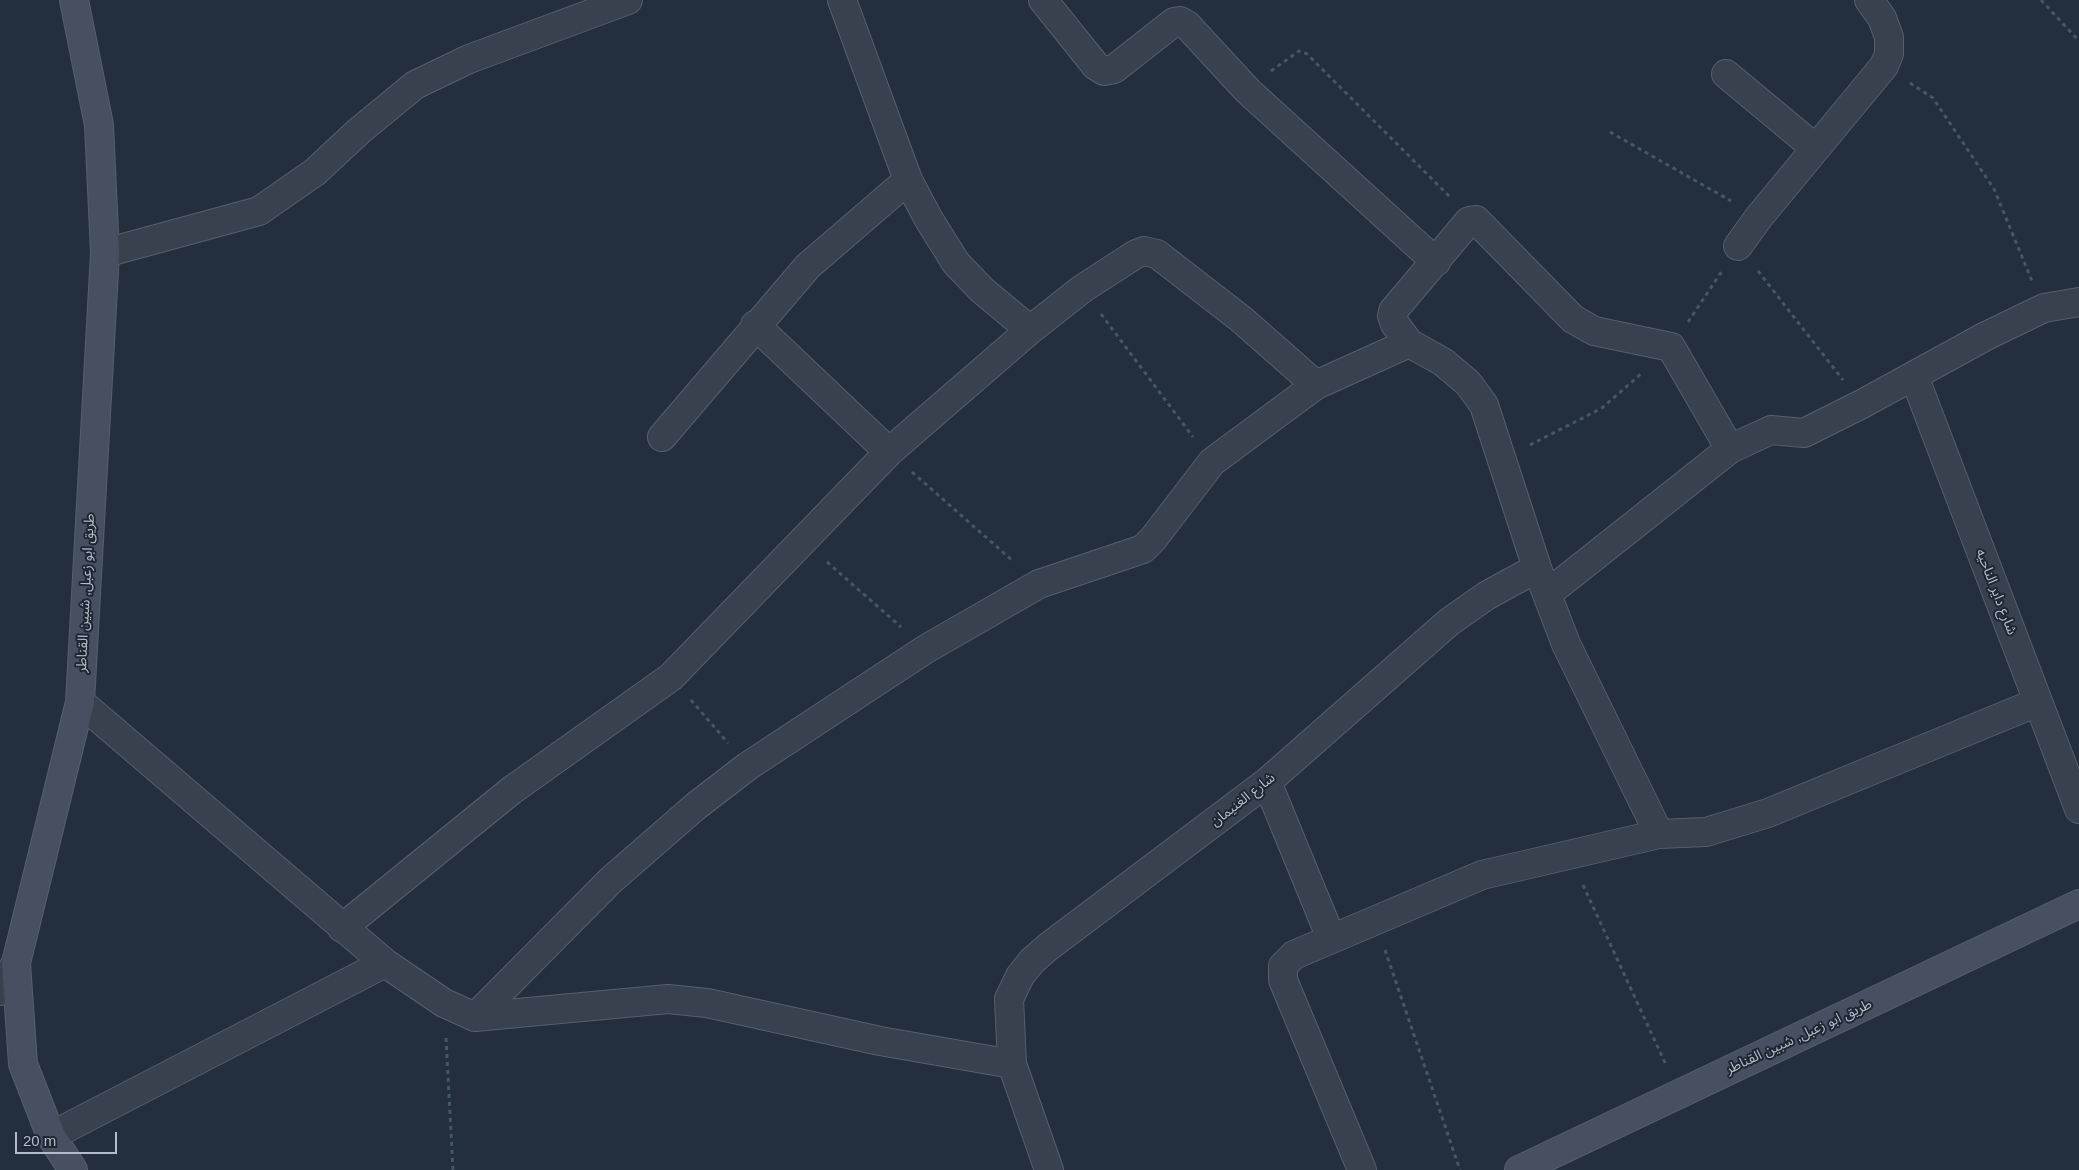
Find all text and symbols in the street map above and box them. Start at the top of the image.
street label: طريق ابو زعبل, شبين القناطر [73,513,99,673]
street label: شارع داير الناحيه [1972,547,2020,637]
street label: شارع الغنيمان [1207,770,1279,830]
street label: طريق ابو زعبل, شبين القناطر [1723,996,1875,1078]
scale bar [18,1122,120,1154]
text: 20 m [23,1132,56,1149]

